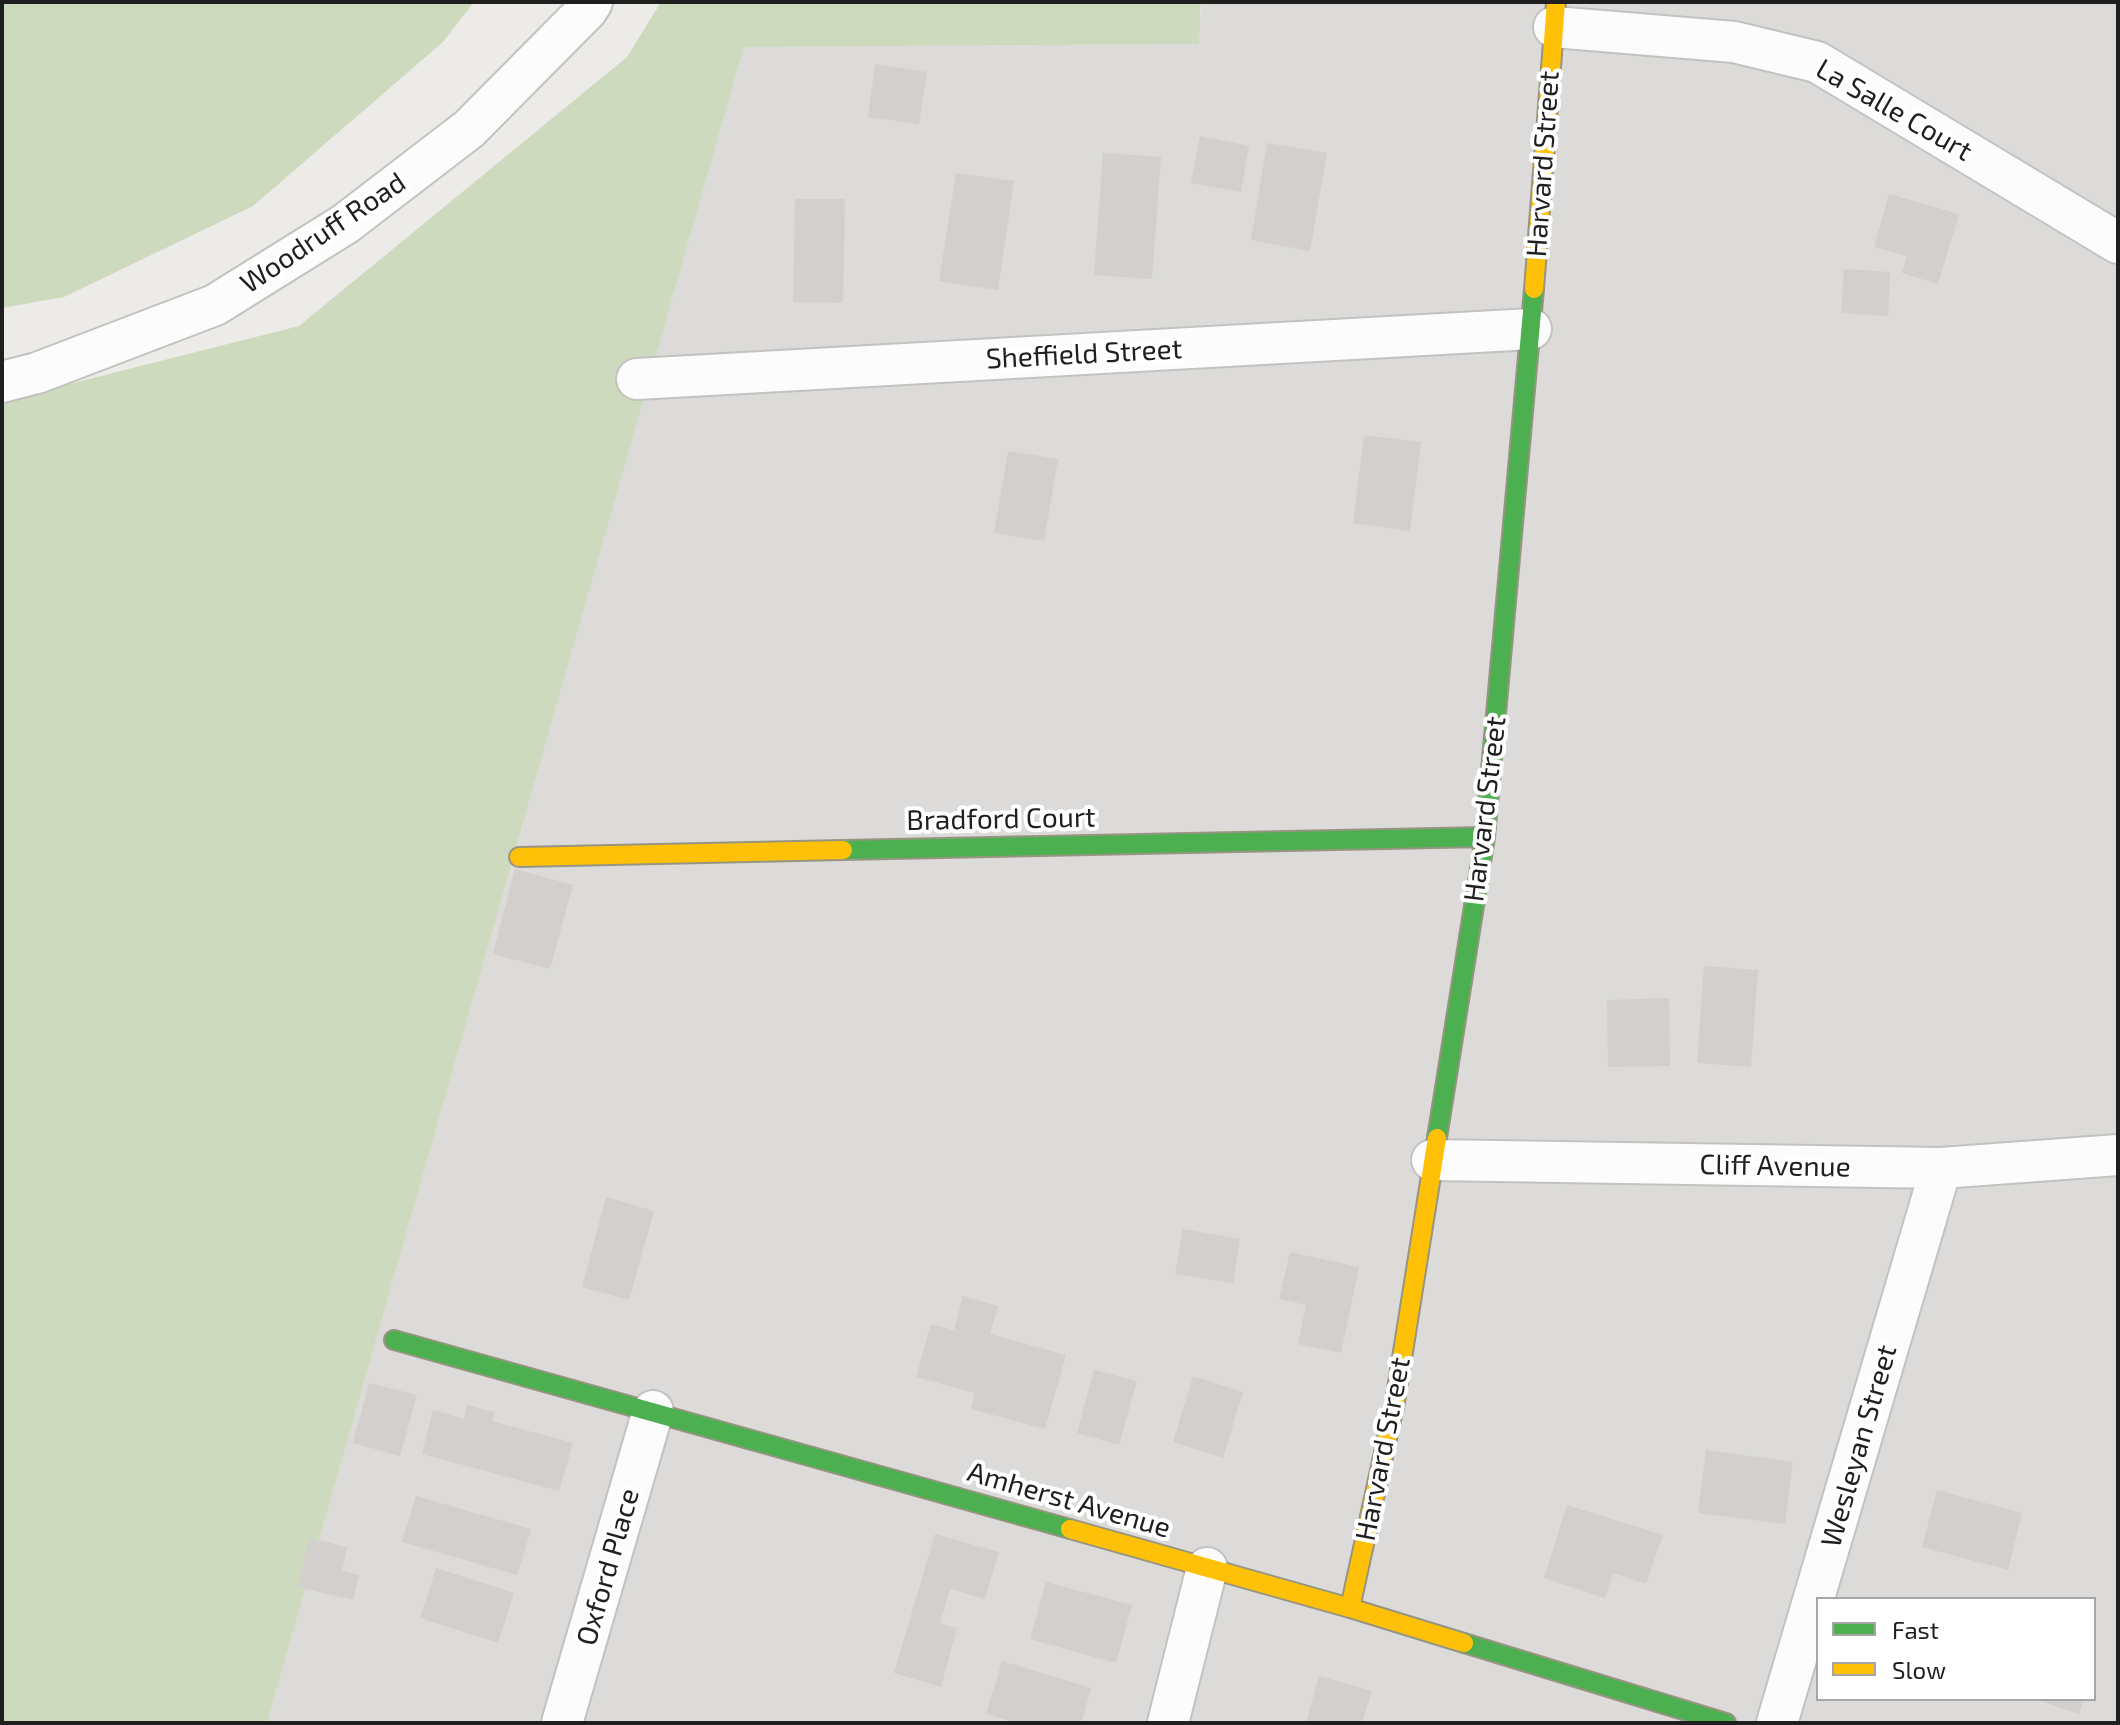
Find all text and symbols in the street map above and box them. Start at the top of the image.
street label: La Salle Court [1810,52,1978,168]
street label: Harvard Street [1520,70,1566,258]
street label: Woodruff Road [234,165,412,301]
street label: Sheffield Street [985,332,1183,376]
street label: Harvard Street [1457,714,1513,904]
street label: Bradford Court [906,801,1096,837]
street label: Cliff Avenue [1699,1148,1851,1184]
street label: Wesleyan Street [1814,1341,1904,1551]
street label: Harvard Street [1349,1354,1417,1544]
street label: Amherst Avenue [964,1455,1174,1545]
street label: Oxford Place [570,1485,646,1649]
legend [1816,1597,2096,1701]
text: Fast [1892,1615,1939,1644]
text: Slow [1892,1655,1946,1684]

